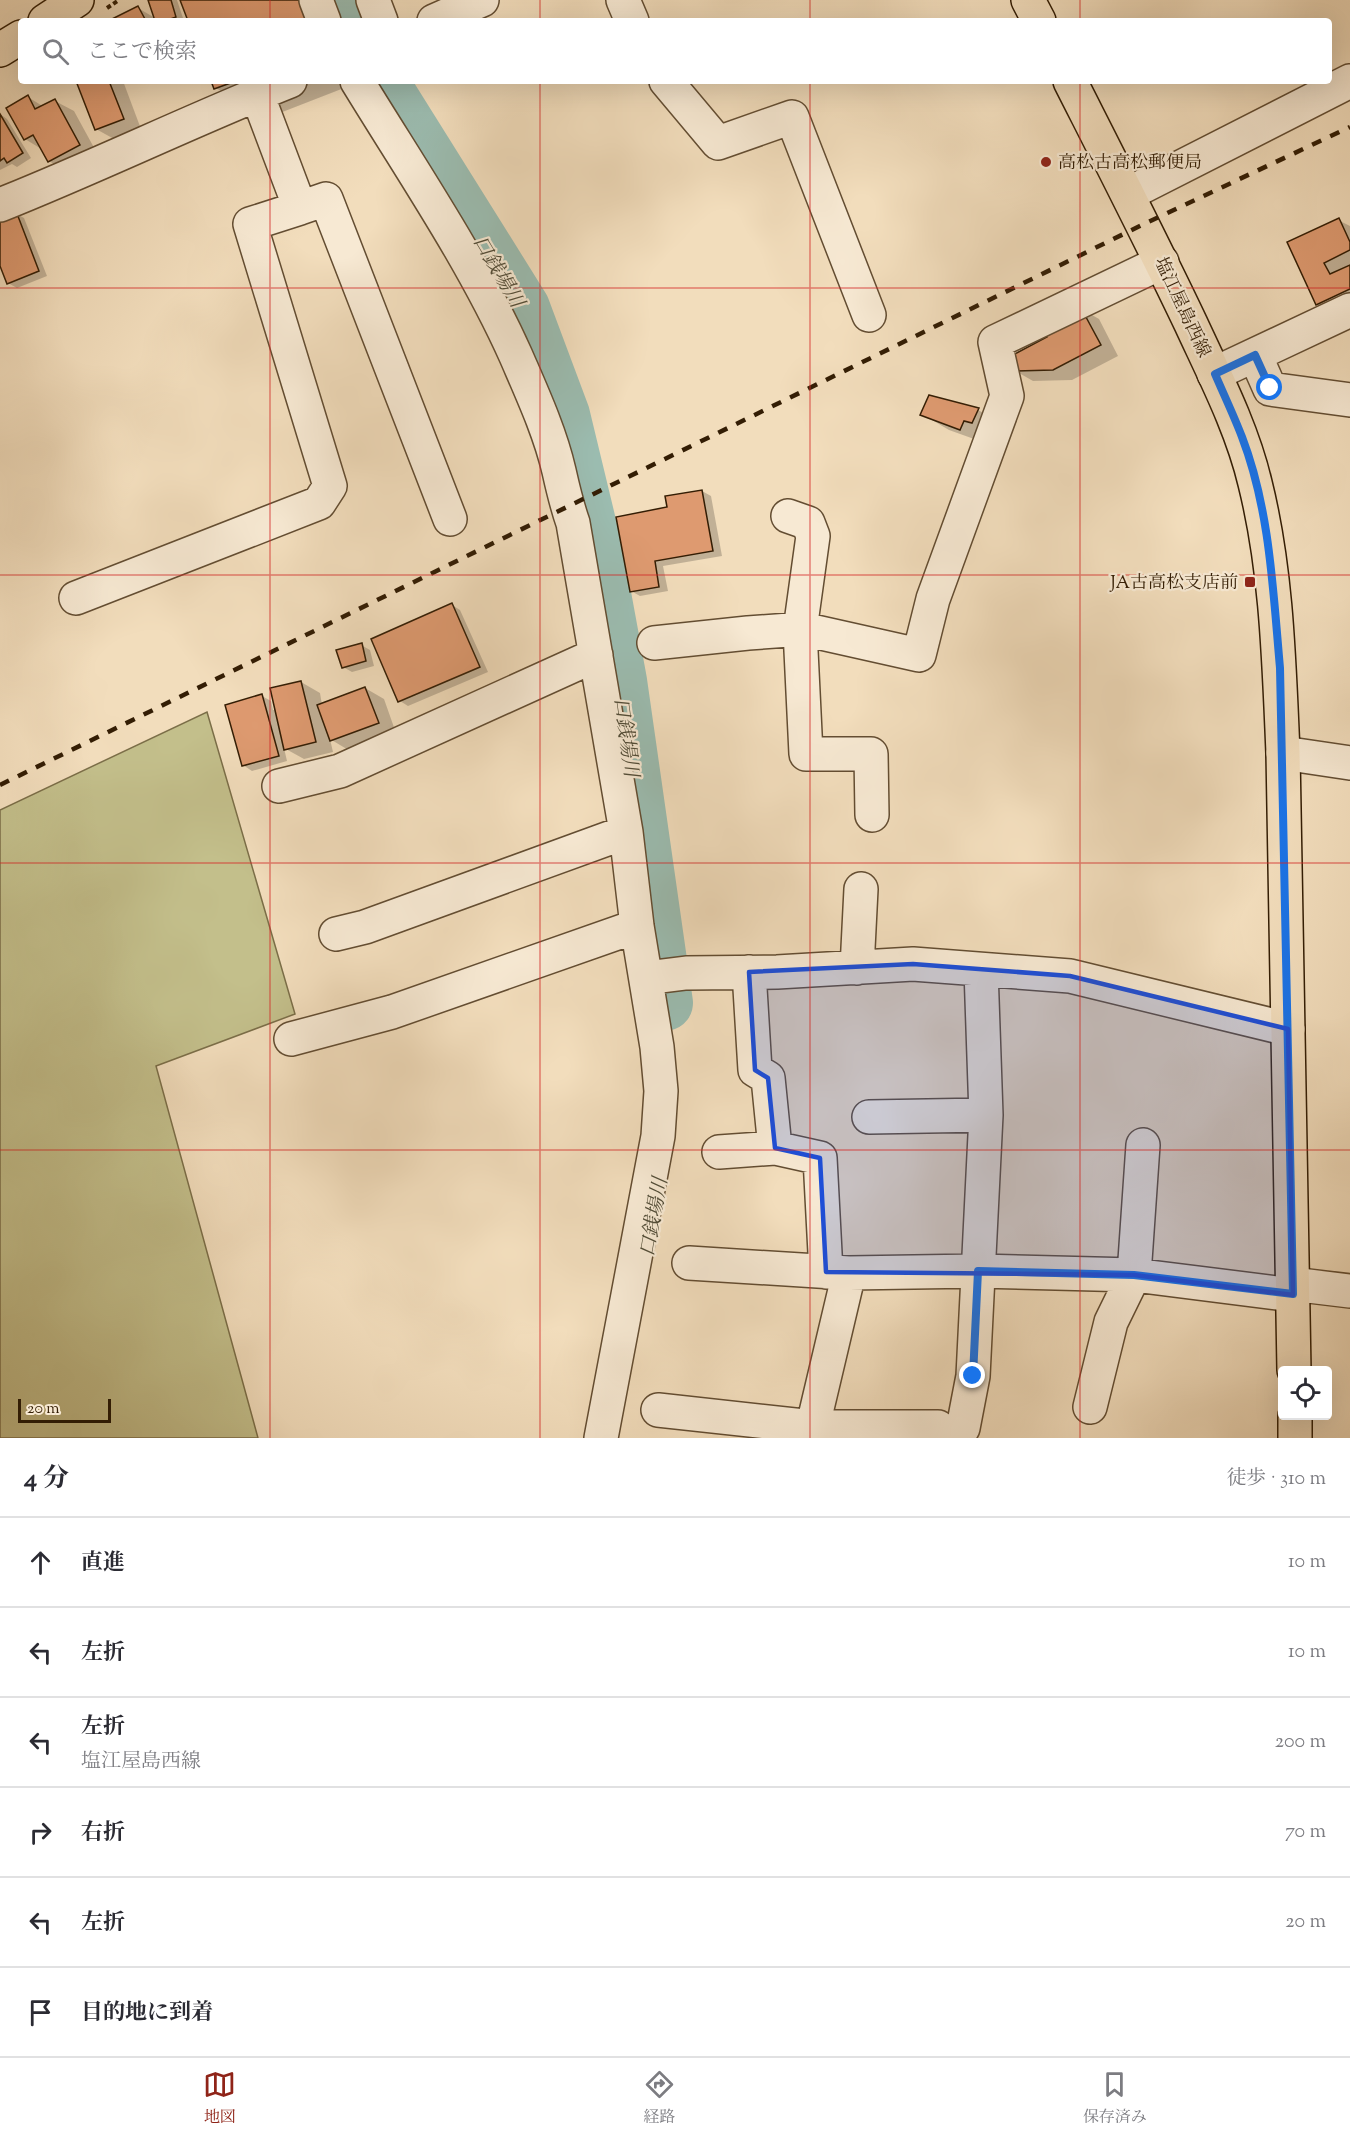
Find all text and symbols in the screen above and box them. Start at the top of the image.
search box [18,18,1332,84]
icon: search [39,35,72,68]
text: ここで検索 [87,37,197,69]
place label: 高松古高松郵便局 [1058,151,1202,177]
marker: 高松古高松郵便局 [1039,155,1053,169]
water label: 口銭場川 [464,231,531,316]
street label: 塩江屋島西線 [1147,253,1216,362]
route start [1256,374,1282,400]
place label: JA古高松支店前 [1109,571,1238,597]
marker: JA古高松支店前 [1243,575,1257,589]
water label: 口銭場川 [605,696,645,781]
water label: 口銭場川 [634,1174,677,1259]
route end [959,1362,985,1388]
map controls [1278,1366,1332,1420]
button: locate [1278,1366,1332,1420]
scale bar [18,1396,111,1424]
text: 20 m [27,1398,60,1421]
text: 4 分 [24,1461,69,1498]
text: 徒歩 · 310 m [1226,1465,1326,1494]
icon: ahead [24,1546,57,1579]
text: 直進 [81,1548,125,1580]
text: 10 m [1288,1548,1326,1577]
icon: left [24,1636,57,1669]
text: 左折 [81,1638,125,1670]
text: 10 m [1288,1638,1326,1667]
text: 左折 [81,1712,125,1744]
icon: left [24,1726,57,1759]
text: 200 m [1275,1728,1326,1757]
text: 塩江屋島西線 [81,1748,201,1777]
icon: right [24,1816,57,1849]
text: 右折 [81,1818,125,1850]
text: 70 m [1285,1818,1326,1847]
icon: left [24,1906,57,1939]
text: 左折 [81,1908,125,1940]
text: 20 m [1285,1908,1326,1937]
icon: arrive [24,1996,57,2029]
text: 目的地に到着 [81,1998,213,2030]
tab: 地図 [203,2068,236,2130]
tab: 経路 [643,2068,676,2130]
tab: 保存済み [1083,2068,1147,2130]

